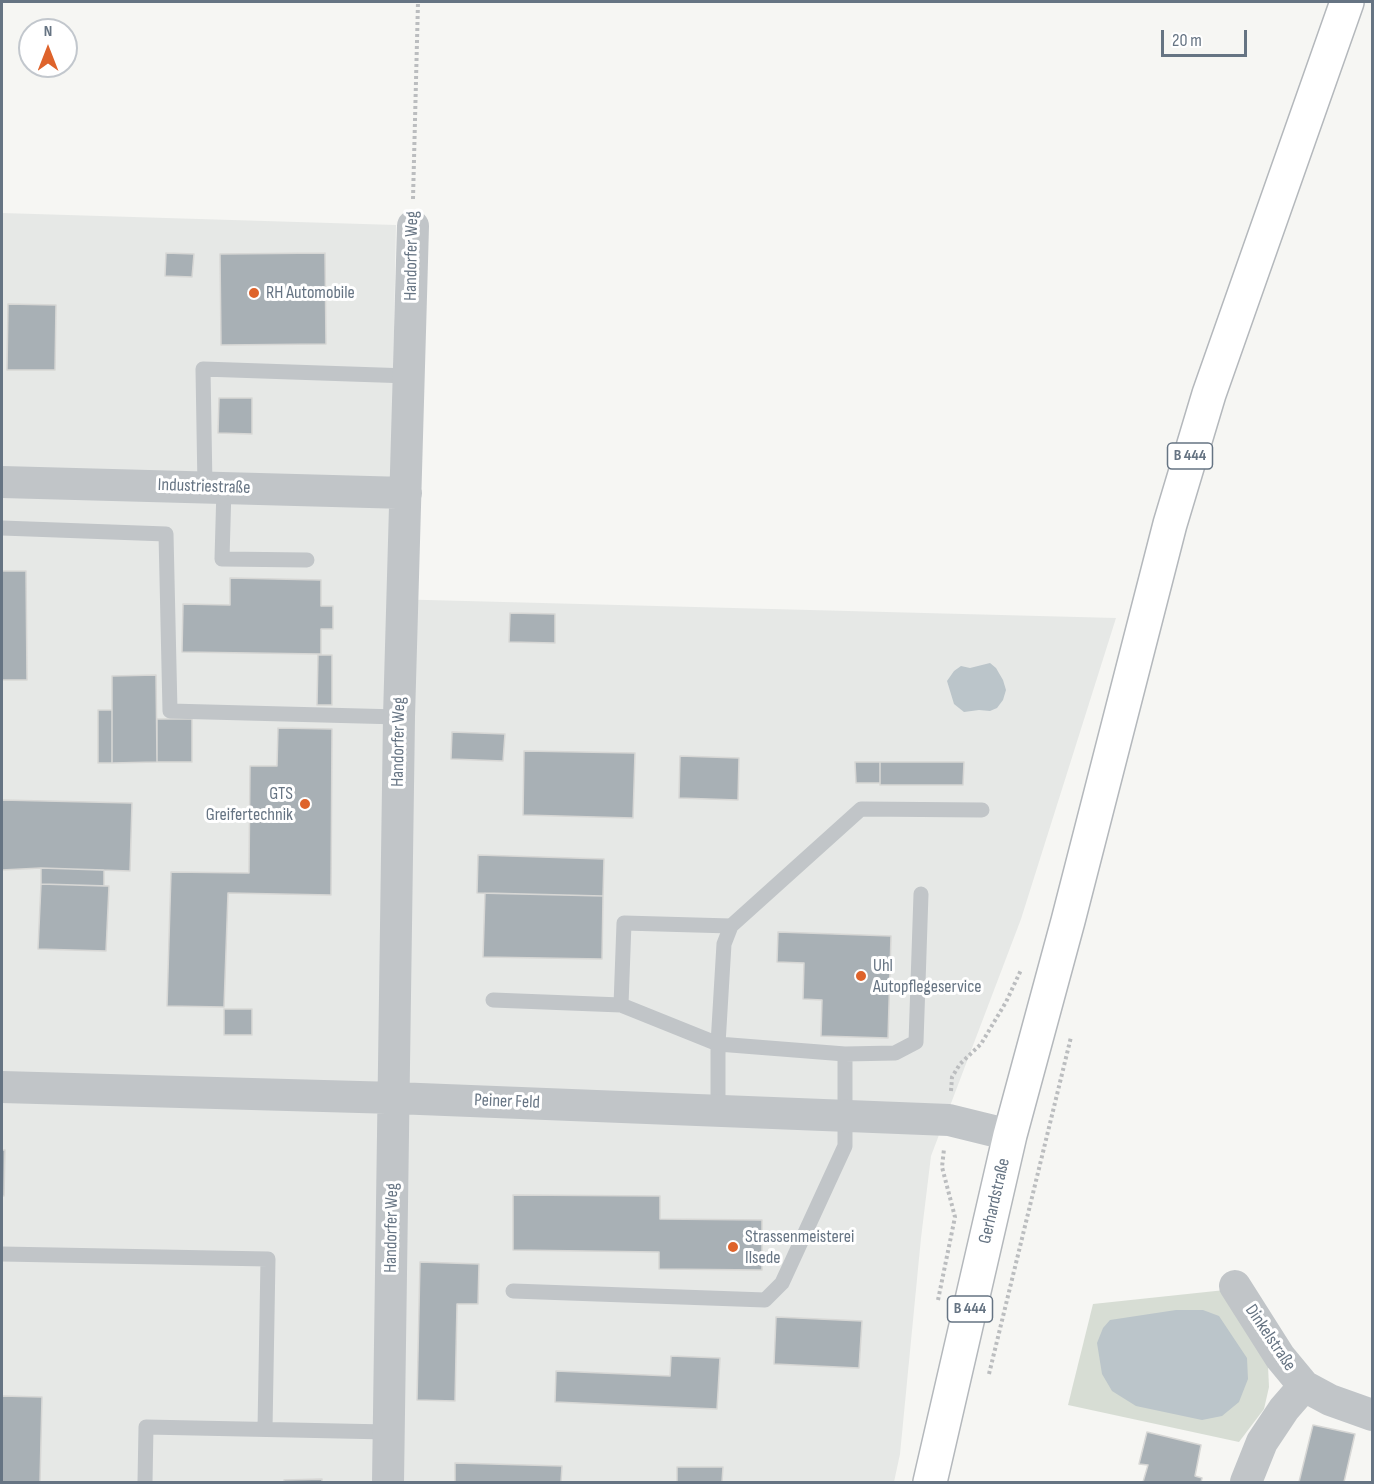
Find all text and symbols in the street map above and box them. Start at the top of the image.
north arrow [18,18,78,78]
scale bar [1164,18,1250,56]
text: N [44,22,52,41]
text: 20 m [1172,30,1202,51]
street label: Handorfer Weg [400,211,424,301]
place label: RH Automobile [266,282,355,304]
marker: RH Automobile [247,286,261,300]
road number: B 444 [1168,443,1212,469]
street label: Industriestraße [157,475,251,499]
street label: Handorfer Weg [387,697,411,787]
place label: GTS Greifertechnik [206,783,293,826]
marker: GTS Greifertechnik [298,797,312,811]
place label: Uhl Autopflegeservice [873,955,982,998]
marker: Uhl Autopflegeservice [854,969,868,983]
street label: Peiner Feld [474,1090,540,1114]
street label: Gerhardstraße [975,1156,1015,1246]
street label: Handorfer Weg [380,1183,404,1273]
place label: Strassenmeisterei Ilsede [745,1226,854,1268]
marker: Strassenmeisterei Ilsede [726,1240,740,1254]
road number: B 444 [948,1296,992,1322]
street label: Dinkelstraße [1240,1301,1300,1375]

